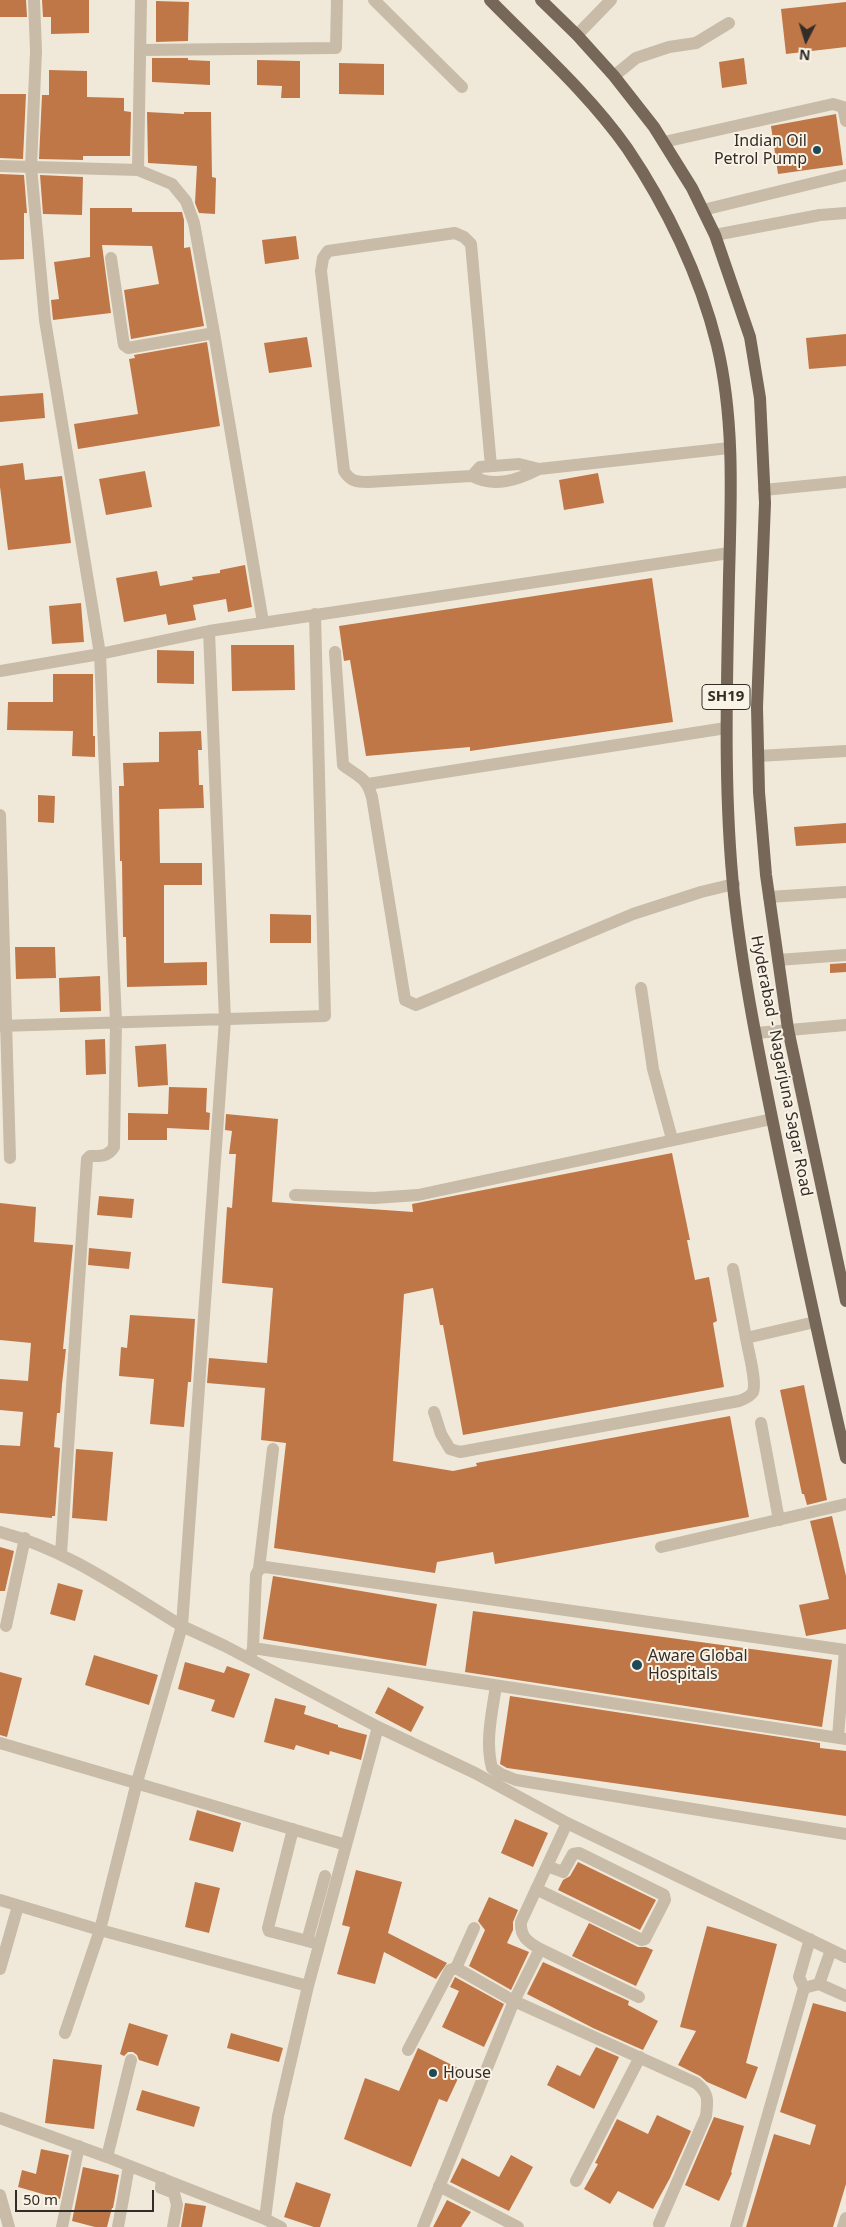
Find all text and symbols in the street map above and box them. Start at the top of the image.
north arrow [781,15,831,65]
text: N [798,45,811,65]
place label: Indian Oil Petrol Pump [714,131,807,169]
marker: Indian Oil Petrol Pump [811,144,823,156]
road number: SH19 [702,684,750,710]
street label: Hyderabad - Nagarjuna Sagar Road [746,934,816,1198]
place label: Aware Global Hospitals [648,1646,748,1684]
marker: Aware Global Hospitals [630,1658,644,1672]
place label: House [443,2063,491,2083]
marker: House [427,2067,439,2079]
scale bar [18,2180,156,2212]
text: 50 m [23,2189,58,2209]

